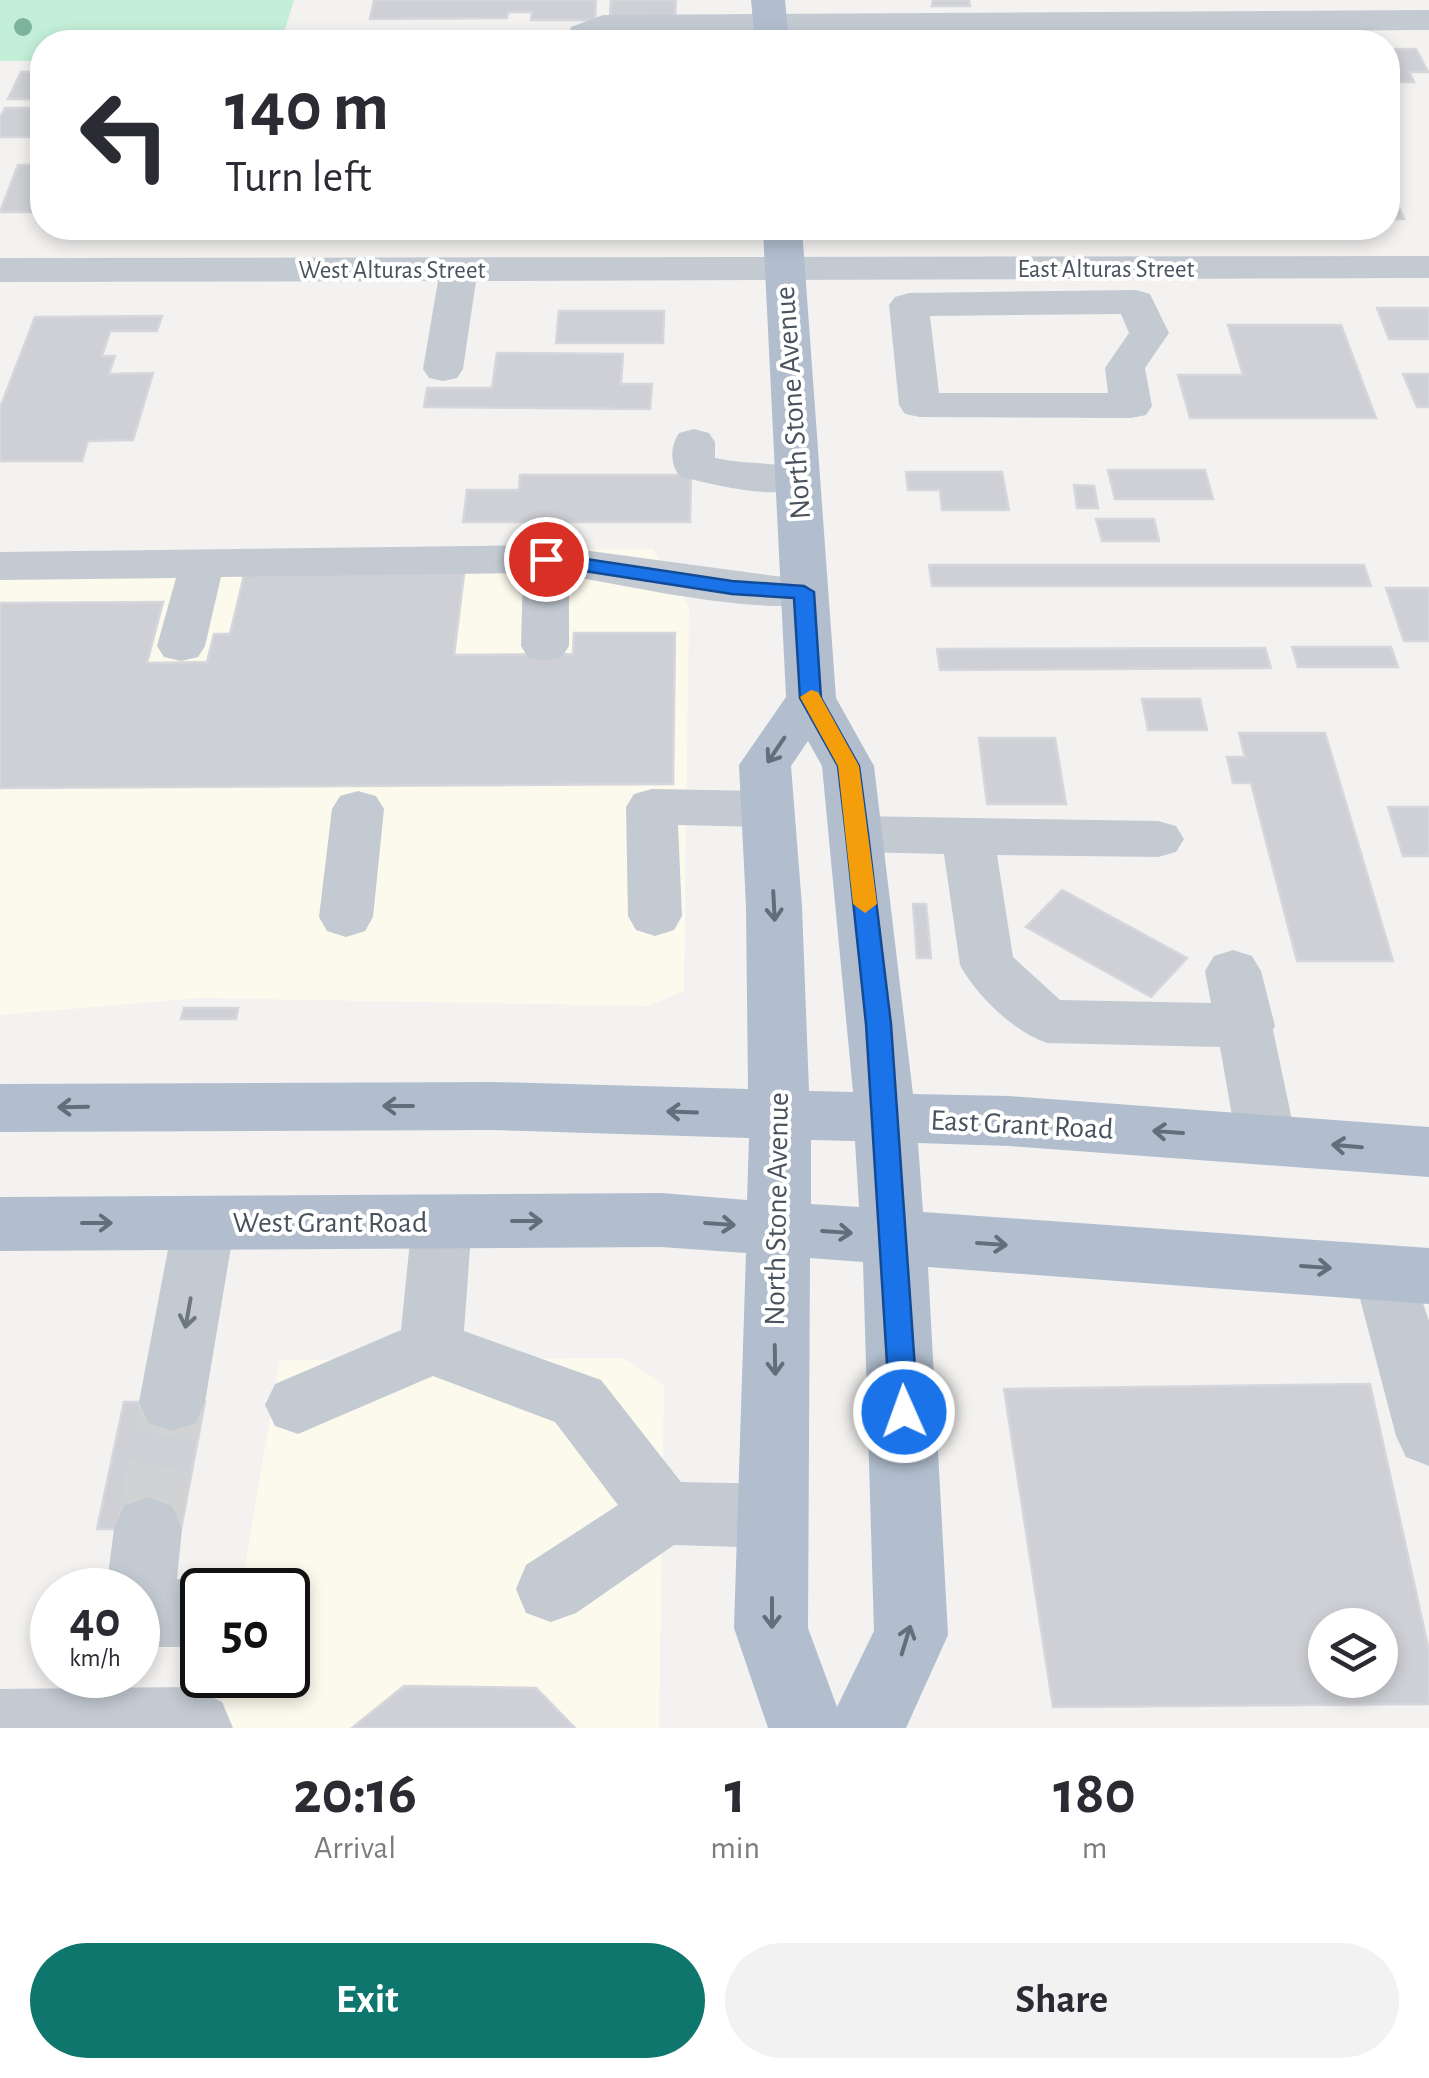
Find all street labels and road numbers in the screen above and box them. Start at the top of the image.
street label: East Alturas Street [1017,257,1195,282]
street label: West Alturas Street [299,258,485,283]
street label: North Stone Avenue [770,285,816,520]
street label: North Stone Avenue [760,1092,794,1326]
street label: East Grant Road [930,1105,1114,1145]
street label: West Grant Road [233,1208,427,1238]

